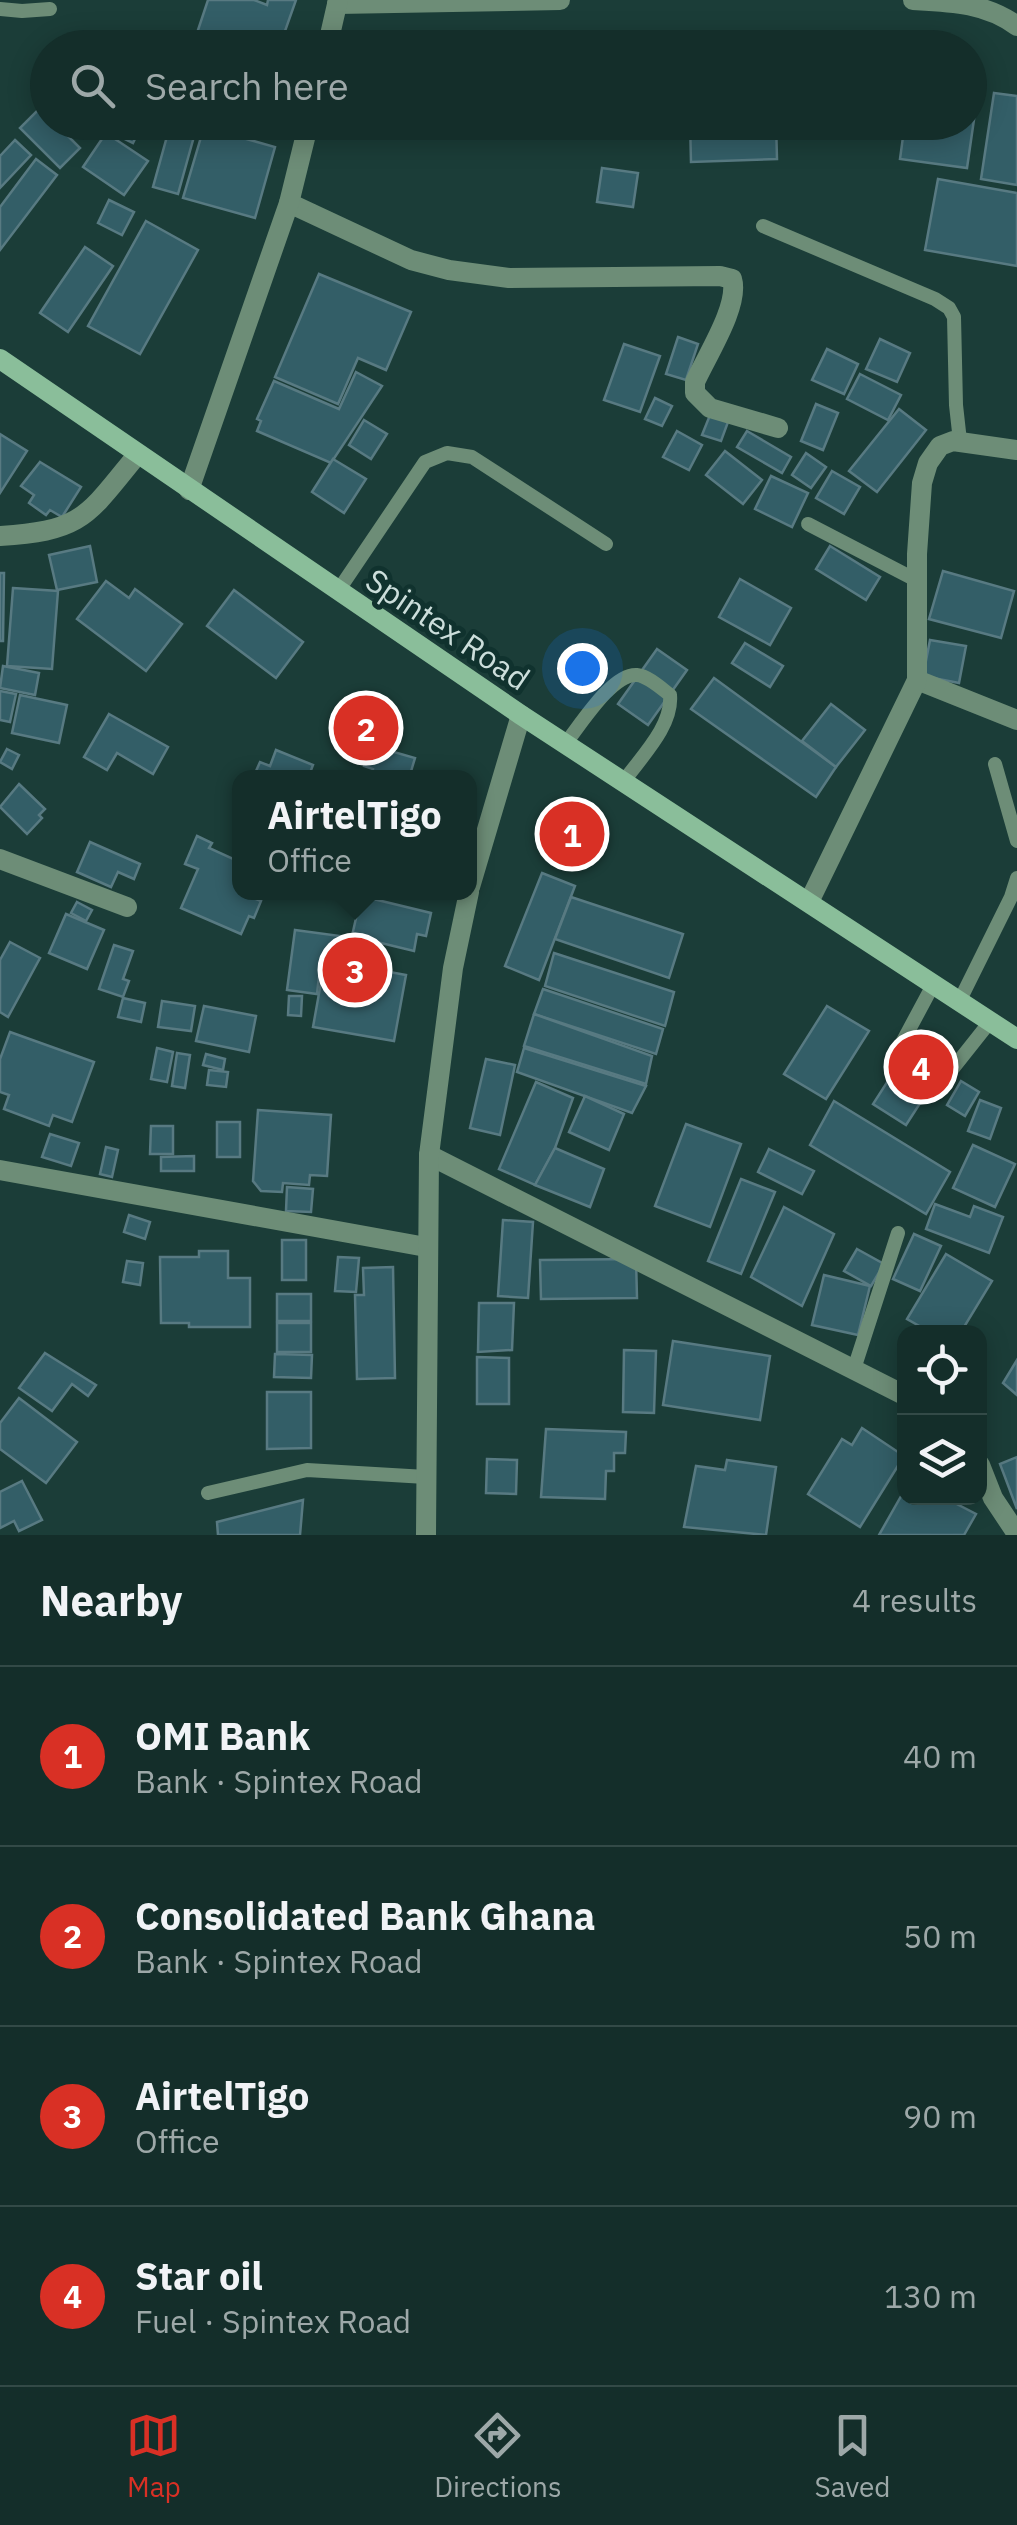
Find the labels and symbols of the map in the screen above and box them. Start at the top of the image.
street label: Spintex Road [358,559,538,699]
your location [557,643,608,694]
pin: 2 [334,690,398,766]
pin: 1 [540,796,604,872]
pin: 3 [322,932,388,1008]
pin: 4 [888,1030,954,1104]

